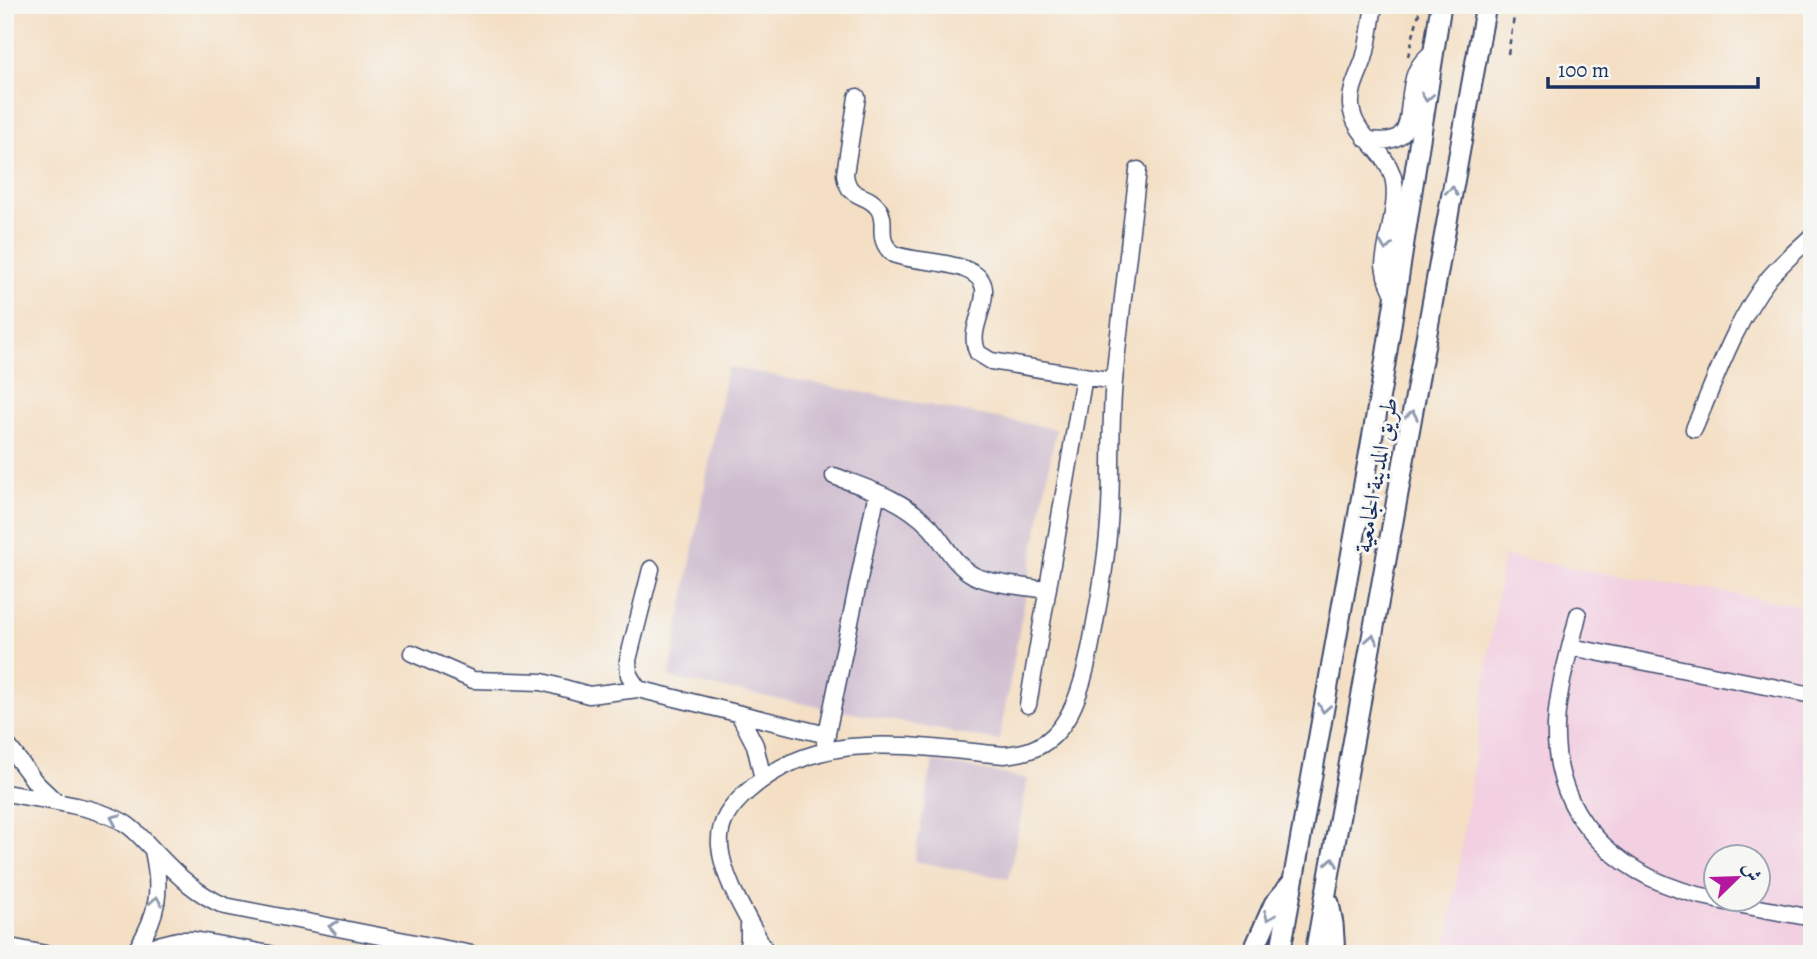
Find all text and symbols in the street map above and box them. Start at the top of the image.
scale bar [1548,46,1758,90]
text: 100 m [1558,56,1609,84]
one-way arrow [1419,91,1434,103]
one-way arrow [1444,185,1459,197]
one-way arrow [1379,240,1394,252]
street label: طريق المدينة الجامعية [1347,395,1405,555]
one-way arrow [1403,409,1418,421]
one-way arrow [1363,633,1378,645]
one-way arrow [1317,702,1332,714]
one-way arrow [110,813,122,827]
north arrow [1702,844,1772,914]
one-way arrow [1324,857,1339,868]
text: ش [1736,858,1767,886]
one-way arrow [148,895,163,907]
one-way arrow [1263,909,1277,921]
one-way arrow [327,920,339,935]

